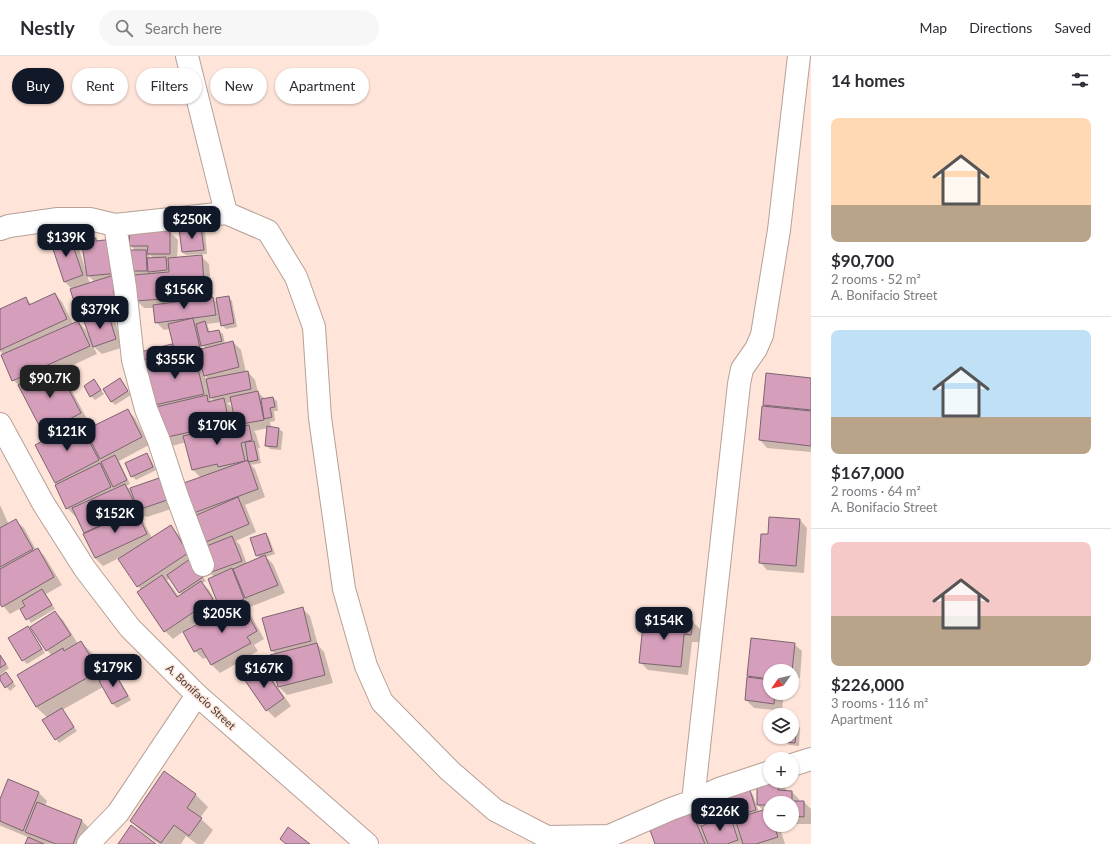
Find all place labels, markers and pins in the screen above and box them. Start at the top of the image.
pin: $250K [164,206,220,240]
pin: $139K [38,224,94,258]
pin: $156K [156,276,212,310]
pin: $379K [72,296,128,330]
pin: $355K [147,346,203,380]
pin: $90.7K [17,365,83,399]
pin: $170K [189,412,245,446]
pin: $121K [39,418,95,452]
pin: $152K [87,500,143,534]
pin: $205K [194,600,250,634]
pin: $154K [636,607,692,641]
pin: $179K [85,654,141,688]
pin: $167K [236,655,292,689]
pin: $226K [692,798,748,832]

